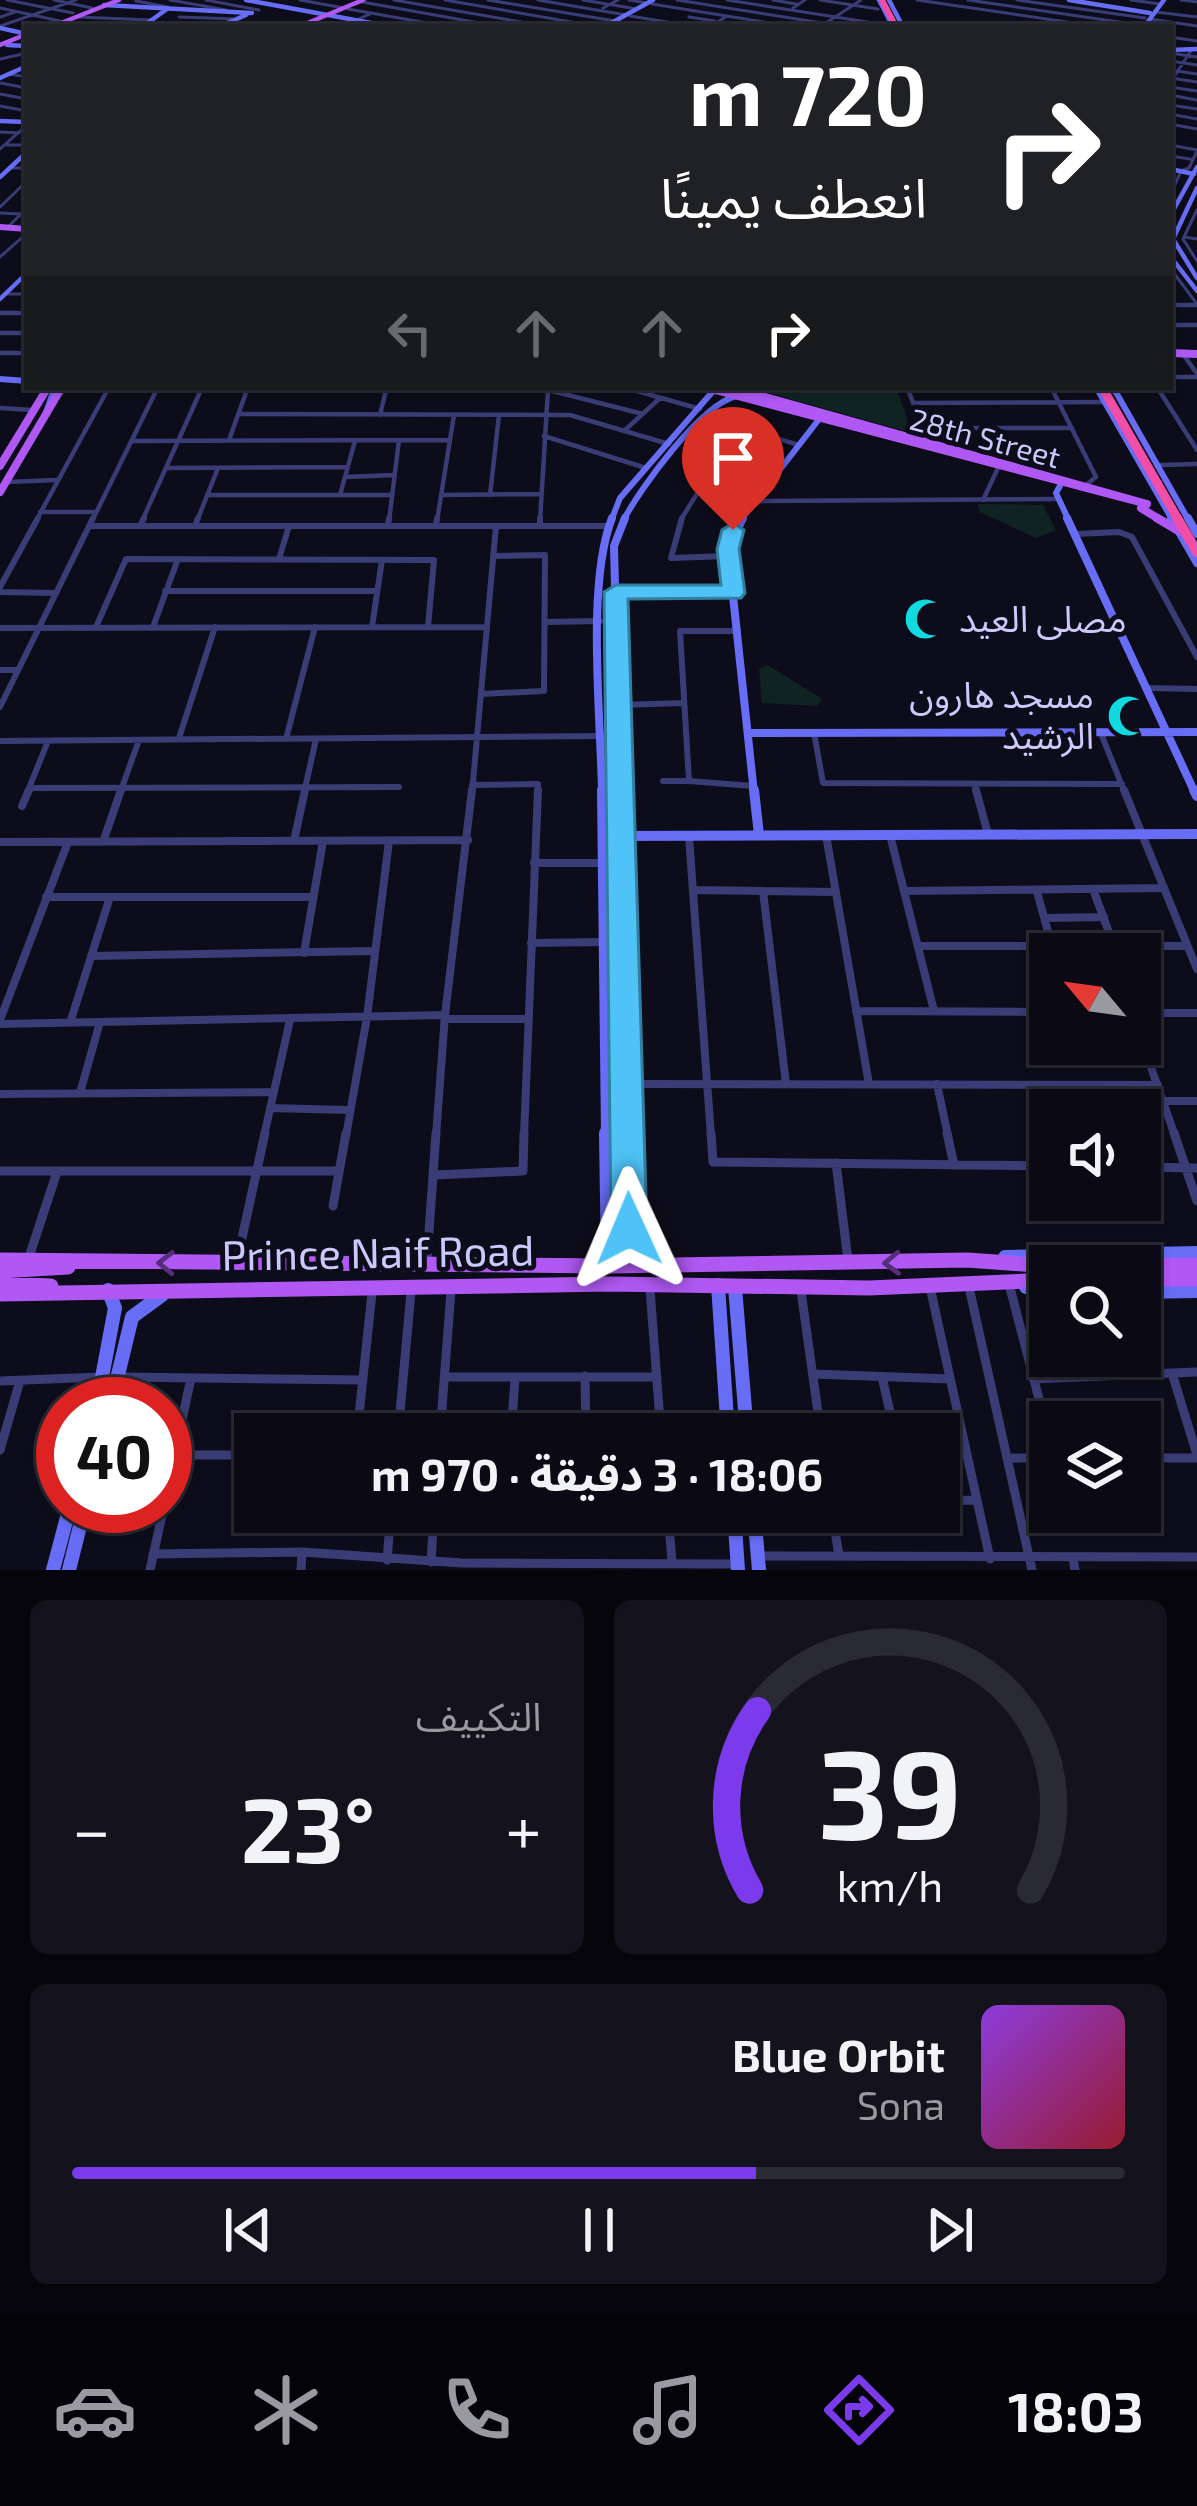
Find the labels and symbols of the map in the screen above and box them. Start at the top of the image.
street label: 28th Street [906,400,1065,474]
pin [682,407,784,530]
mosque icon: مصلى العيد [902,596,948,642]
place label: مصلى العيد [959,596,1127,640]
place label: مسجد هارون الرشيد [909,672,1094,758]
mosque icon: مسجد هارون الرشيد [1105,693,1151,739]
north arrow [1029,933,1161,1065]
position arrow [566,1166,692,1292]
street label: Prince Naif Road [221,1223,535,1279]
one-way arrow [882,1249,901,1275]
one-way arrow [156,1250,174,1276]
speed limit sign: 40 [36,1377,192,1533]

